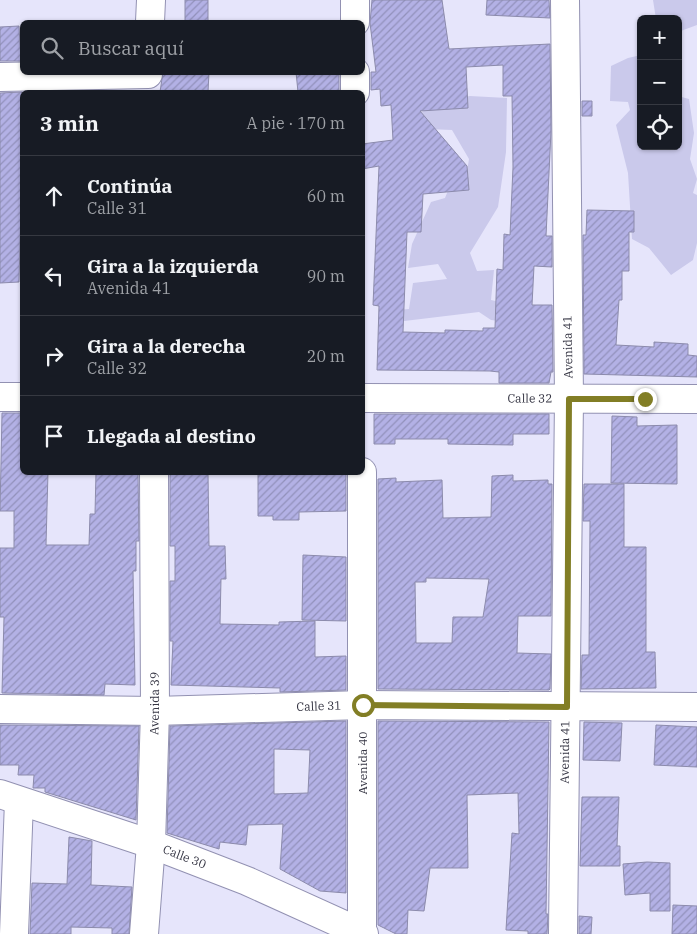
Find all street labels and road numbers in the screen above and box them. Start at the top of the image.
street label: Avenida 41 [559,315,576,379]
street label: Calle 32 [507,390,553,406]
street label: Avenida 39 [146,672,162,735]
street label: Calle 31 [296,698,342,714]
street label: Avenida 41 [557,720,572,784]
street label: Avenida 40 [355,731,370,795]
street label: Calle 30 [161,841,208,872]

